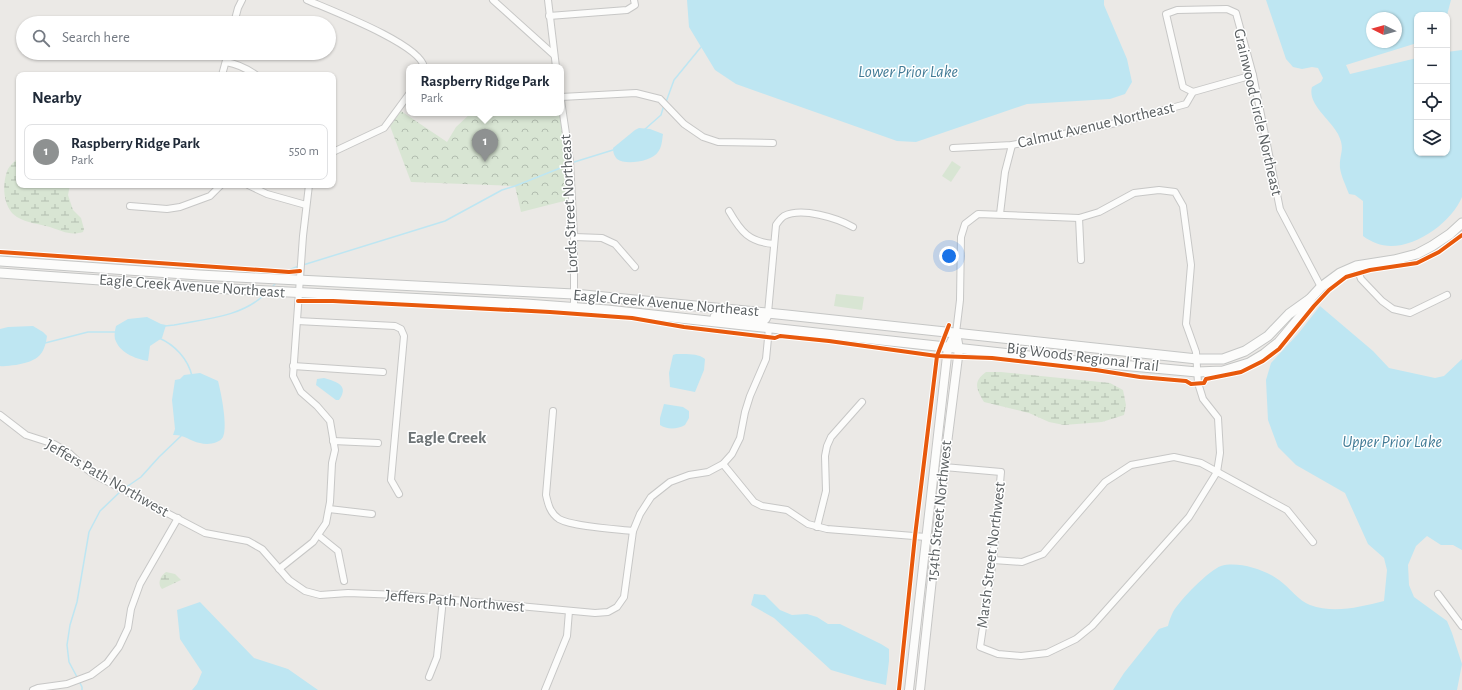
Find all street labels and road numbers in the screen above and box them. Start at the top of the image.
street label: Grainwood Circle Northeast [1231,27,1285,197]
street label: Calmut Avenue Northeast [1016,99,1176,151]
street label: Lords Street Northeast [557,134,581,274]
street label: Eagle Creek Avenue Northeast [98,272,286,300]
street label: Eagle Creek Avenue Northeast [572,287,760,319]
street label: Big Woods Regional Trail [1006,340,1160,374]
street label: Jeffers Path Northwest [43,436,171,520]
street label: 154th Street Northwest [924,440,954,582]
street label: Marsh Street Northwest [974,481,1008,629]
street label: Jeffers Path Northwest [385,587,525,615]

